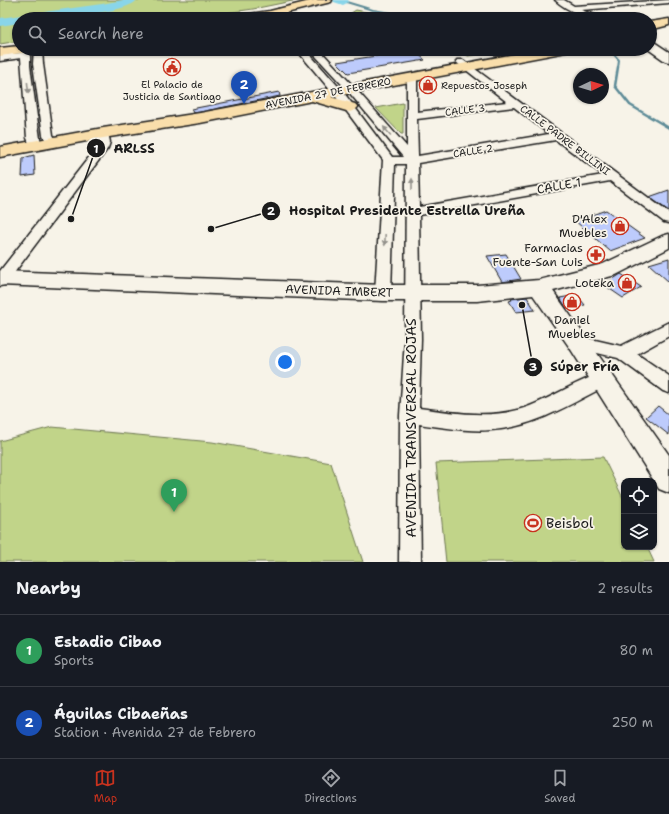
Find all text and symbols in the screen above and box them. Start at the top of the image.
search box [12,12,657,56]
icon: search [26,23,48,45]
text: Search here [58,24,144,44]
public building icon: El Palacio de Justicia de Santiago [162,57,182,77]
north arrow [573,68,609,104]
pin: 2 [231,71,257,104]
street label: AVENIDA 27 DE FEBRERO [264,74,392,112]
shop icon: Repuestos Joseph [418,75,438,95]
place label: El Palacio de Justicia de Santiago [123,78,221,103]
place label: Repuestos Joseph [441,79,527,92]
one-way arrow [24,82,31,94]
street label: CALLE 3 [444,101,486,119]
street label: CALLE PADRE BILLINI [517,102,613,178]
one-way arrow [383,125,392,136]
callout: ARLSS [86,136,163,161]
text: ARLSS [113,140,155,157]
text: 1 [93,141,99,157]
street label: CALLE 2 [452,141,494,161]
street label: CALLE 1 [536,174,582,198]
one-way arrow [409,177,415,190]
callout: Hospital Presidente Estrella Ureña [261,198,532,223]
text: Hospital Presidente Estrella Ureña [289,202,525,219]
text: 2 [267,203,276,219]
place label: D'Alex Muebles [559,211,607,241]
shop icon: D'Alex Muebles [610,216,630,236]
one-way arrow [381,234,388,246]
place label: Farmacias Fuente-San Luis [492,240,583,270]
pharmacy icon: Farmacias Fuente-San Luis [586,245,606,265]
shop icon: Loteka [617,273,637,293]
place label: Loteka [575,275,615,291]
street label: AVENIDA IMBERT [285,281,394,301]
shop icon: Daniel Muebles [562,292,582,312]
place label: Daniel Muebles [548,312,596,342]
street label: AVENIDA TRANSVERSAL ROJAS [402,318,420,538]
your location [275,352,295,372]
callout: Súper Fría [523,354,628,379]
text: Súper Fría [550,358,620,375]
text: 3 [529,359,537,375]
map controls [621,478,657,550]
button: locate [621,478,657,514]
pin: 1 [161,479,187,512]
sports icon: Beisbol [523,513,543,533]
place label: Beisbol [546,514,594,532]
button: layers [621,514,657,550]
text: Nearby [16,577,81,599]
text: 2 results [597,580,653,597]
text: Estadio Cibao [54,632,162,652]
text: 1 [26,642,32,659]
text: 80 m [619,642,653,659]
text: Sports [54,652,94,669]
text: Águilas Cibaeñas [54,704,188,724]
text: 2 [24,714,34,731]
text: 250 m [612,714,653,731]
text: Station · Avenida 27 de Febrero [54,724,256,741]
tab: Map [94,767,117,806]
tab: Directions [304,767,357,806]
tab: Saved [544,767,575,806]

